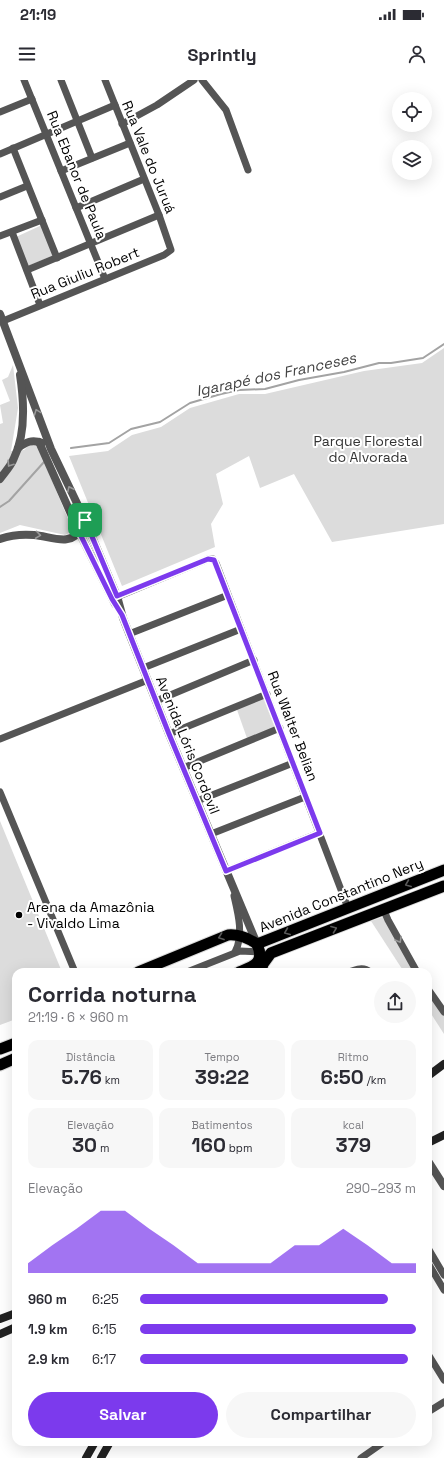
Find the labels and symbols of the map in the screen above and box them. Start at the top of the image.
street label: Rua Vale do Juruá [118,98,180,216]
street label: Rua Ebanor de Paula [43,108,111,242]
street label: Rua Giuliu Robert [28,243,142,303]
water label: Igarapé dos Franceses [194,348,359,400]
one-way arrow [34,409,42,416]
park label: Parque Florestal do Alvorada [314,432,422,466]
one-way arrow [8,460,15,467]
one-way arrow [67,485,75,493]
pin [68,503,102,537]
one-way arrow [35,531,42,540]
street label: Rua Walter Belian [264,668,322,784]
street label: Avenida Lóris Cordovil [152,673,224,817]
street label: Avenida Constantino Nery [256,854,426,936]
one-way arrow [404,880,411,888]
place label: Arena da Amazônia - Vivaldo Lima [27,898,155,932]
marker: Arena da Amazônia - Vivaldo Lima [14,910,24,920]
one-way arrow [330,925,337,933]
one-way arrow [283,928,290,936]
one-way arrow [218,932,225,941]
one-way arrow [394,936,402,943]

